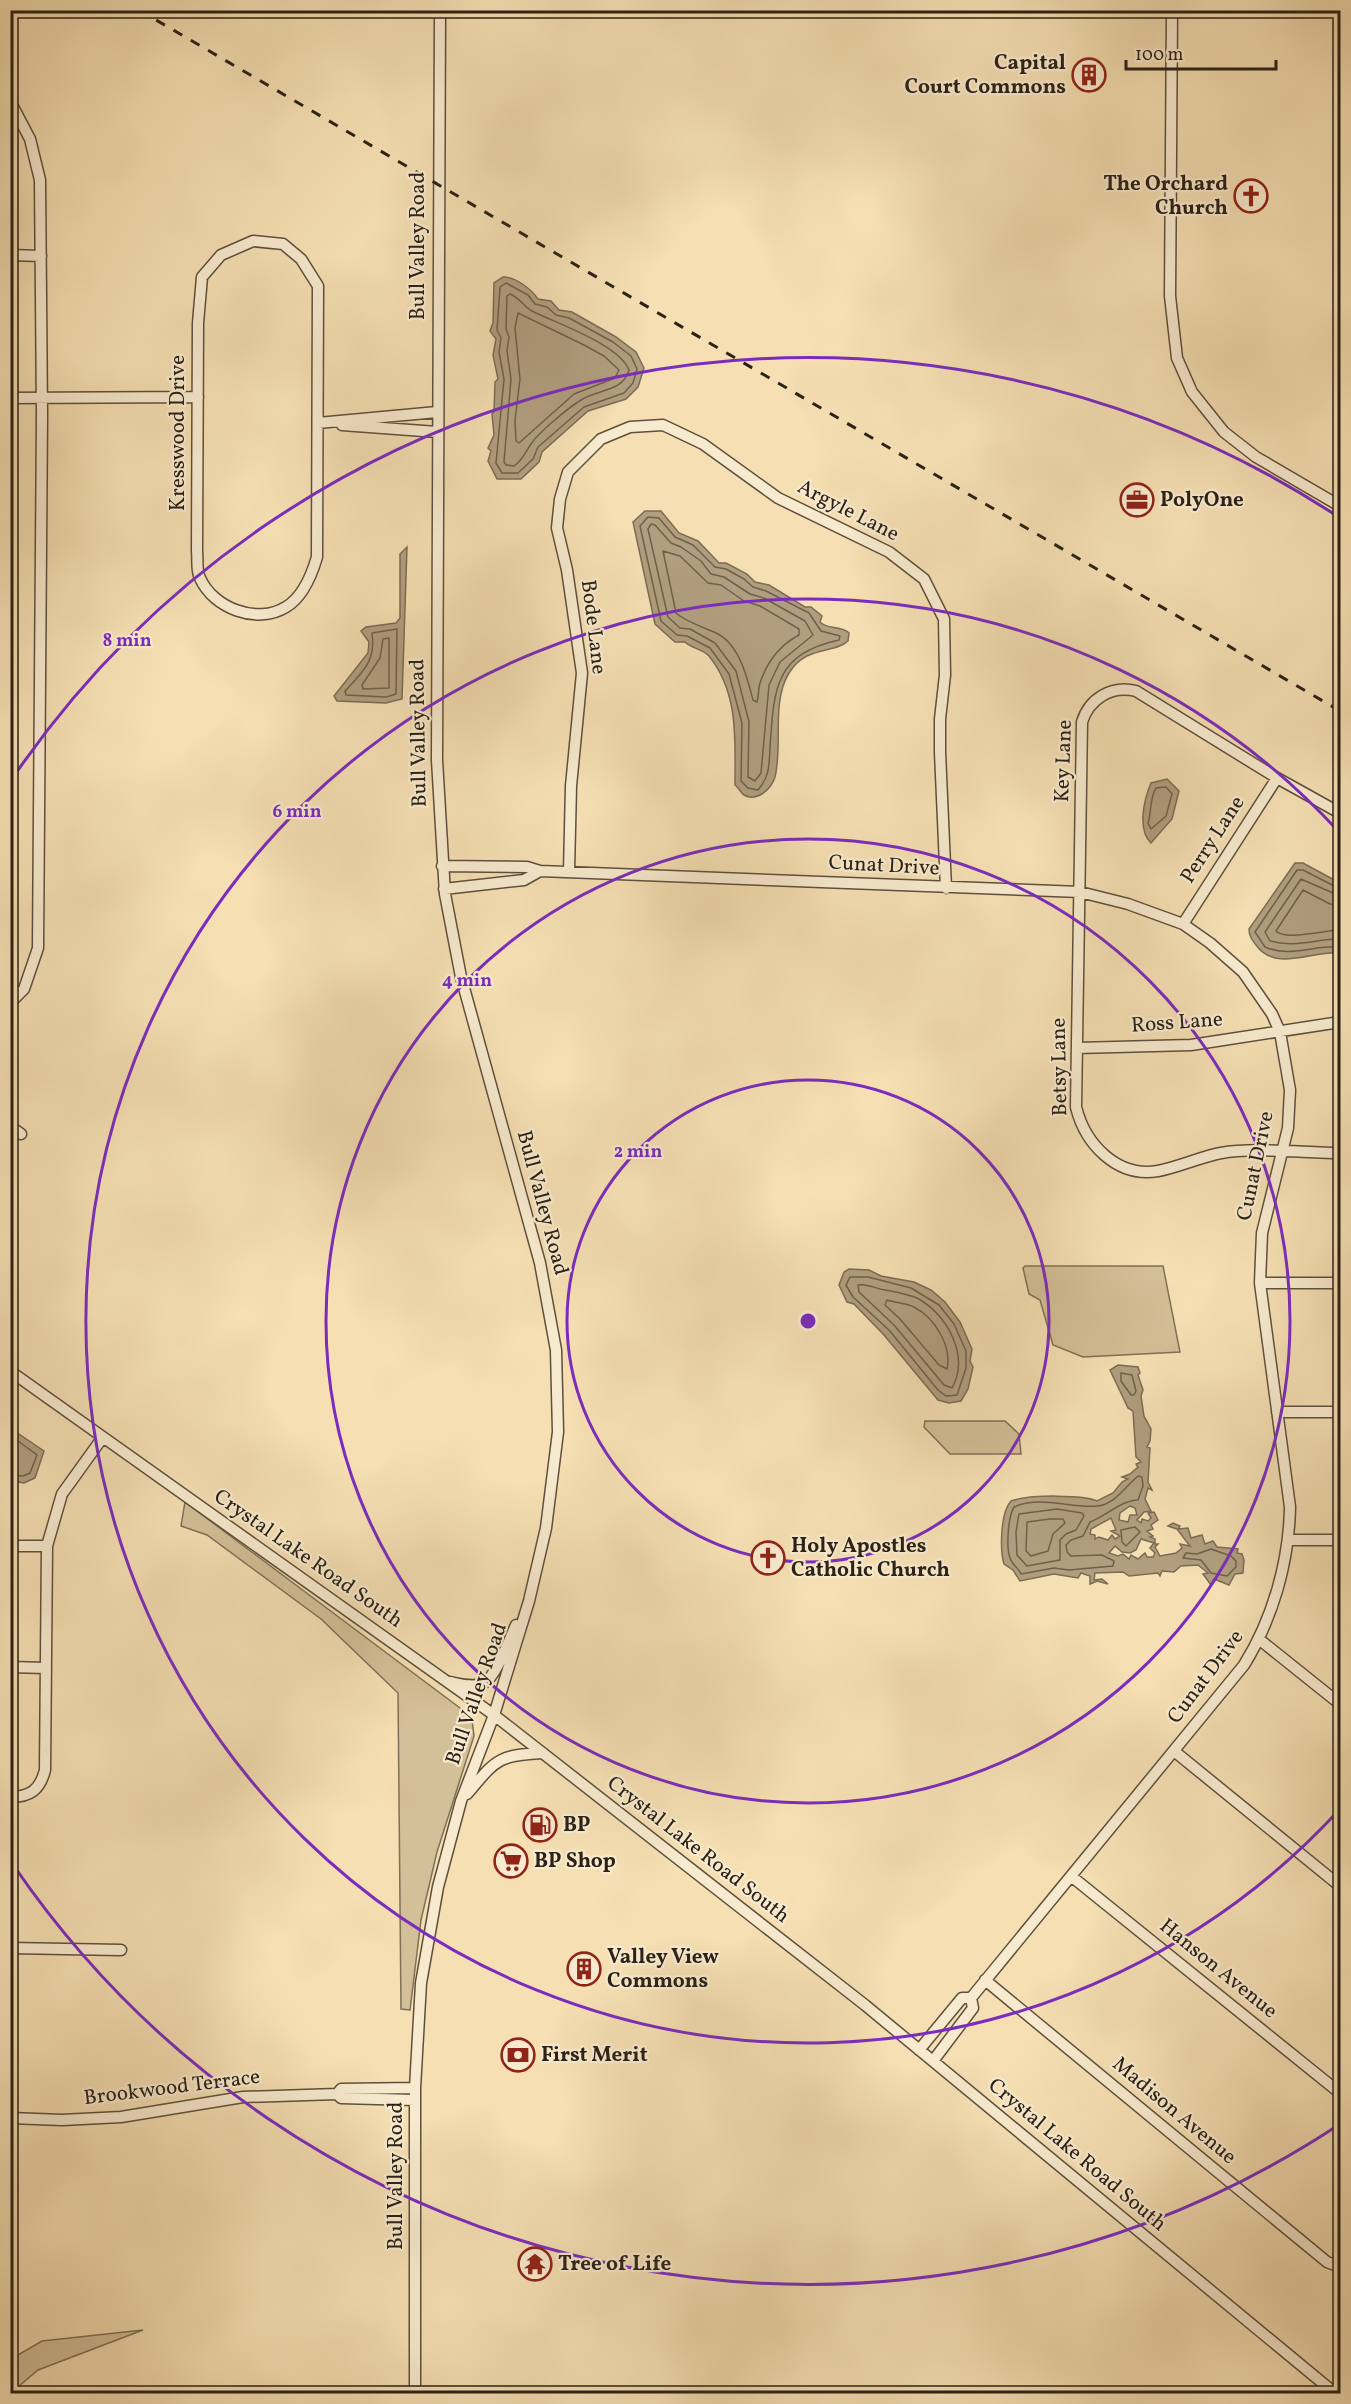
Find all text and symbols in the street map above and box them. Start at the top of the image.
scale bar [1126,33,1276,71]
text: 100 m [1135,43,1184,68]
place label: Capital Court Commons [904,49,1066,102]
building icon: Capital Court Commons [1071,57,1107,93]
place label: The Orchard Church [1103,170,1228,223]
street label: Bull Valley Road [404,172,433,320]
church icon: The Orchard Church [1233,178,1269,214]
street label: Kresswood Drive [164,355,193,511]
street label: Argyle Lane [792,473,904,549]
office icon: PolyOne [1119,482,1155,518]
place label: PolyOne [1160,486,1244,515]
street label: Bode Lane [573,578,613,676]
text: 8 min [102,629,152,654]
street label: Bull Valley Road [403,658,435,808]
street label: Key Lane [1048,719,1080,803]
street label: Perry Lane [1174,791,1252,889]
text: 6 min [272,800,322,825]
street label: Cunat Drive [828,849,940,883]
text: 4 min [442,969,492,994]
street label: Ross Lane [1130,1005,1224,1041]
street label: Betsy Lane [1045,1017,1075,1117]
street label: Cunat Drive [1230,1109,1282,1223]
street label: Bull Valley Road [509,1127,575,1279]
text: 2 min [614,1140,662,1165]
centre of rings [798,1311,818,1331]
street label: Crystal Lake Road South [208,1483,408,1635]
place label: Holy Apostles Catholic Church [791,1532,950,1585]
church icon: Holy Apostles Catholic Church [750,1540,786,1576]
street label: Bull Valley Road [439,1619,515,1769]
street label: Cunat Drive [1161,1624,1251,1730]
street label: Crystal Lake Road South [601,1769,795,1931]
fuel station icon: BP [522,1807,558,1843]
place label: BP [563,1811,591,1840]
supermarket icon: BP Shop [493,1843,529,1879]
place label: BP Shop [534,1847,616,1876]
street label: Hanson Avenue [1153,1912,1283,2026]
place label: Valley View Commons [607,1943,719,1996]
building icon: Valley View Commons [566,1951,602,1987]
bank icon: First Merit [500,2037,536,2073]
place label: First Merit [541,2041,648,2070]
street label: Madison Avenue [1106,2050,1242,2172]
street label: Brookwood Terrace [82,2063,262,2113]
street label: Crystal Lake Road South [982,2072,1172,2238]
street label: Bull Valley Road [382,2102,411,2250]
temple icon: Tree of Life [517,2246,553,2282]
place label: Tree of Life [558,2250,671,2279]

